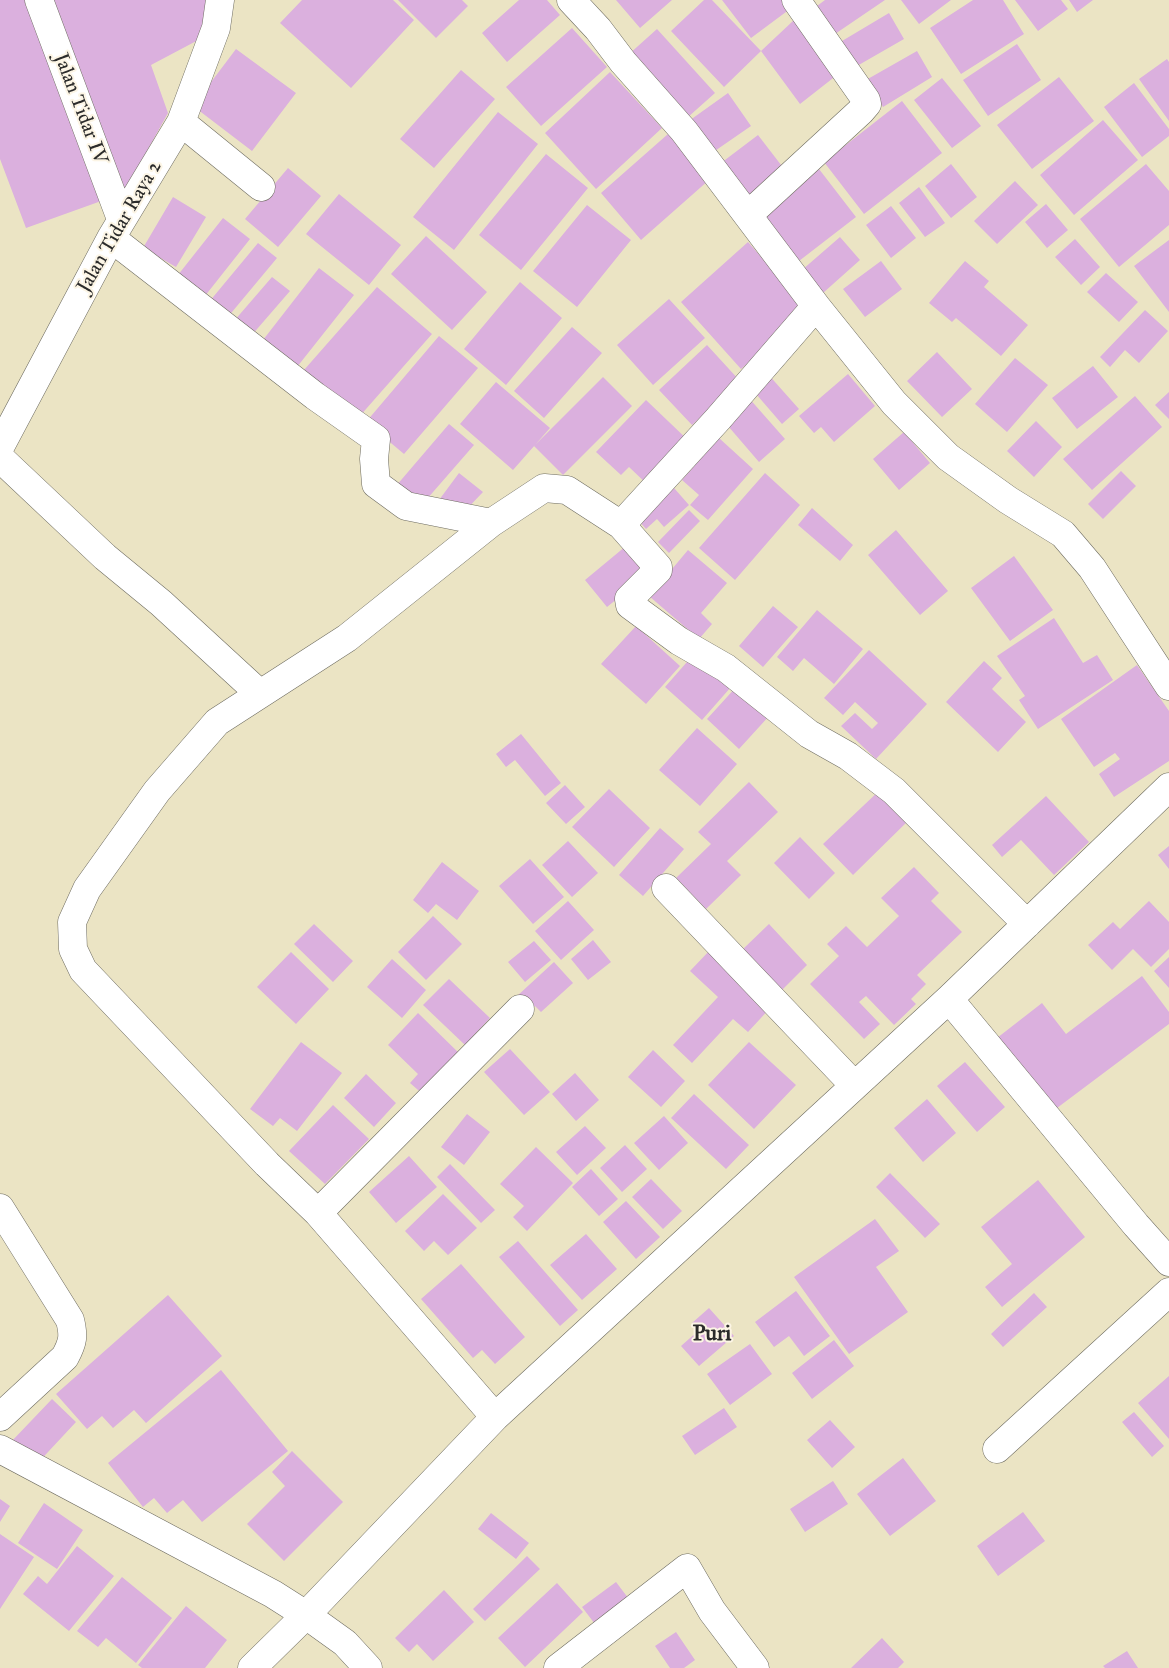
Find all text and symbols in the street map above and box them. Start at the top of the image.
street label: Jalan Tidar IV [48,50,112,168]
street label: Jalan Tidar Raya 2 [72,157,168,297]
district label: Puri [693,1322,731,1348]

